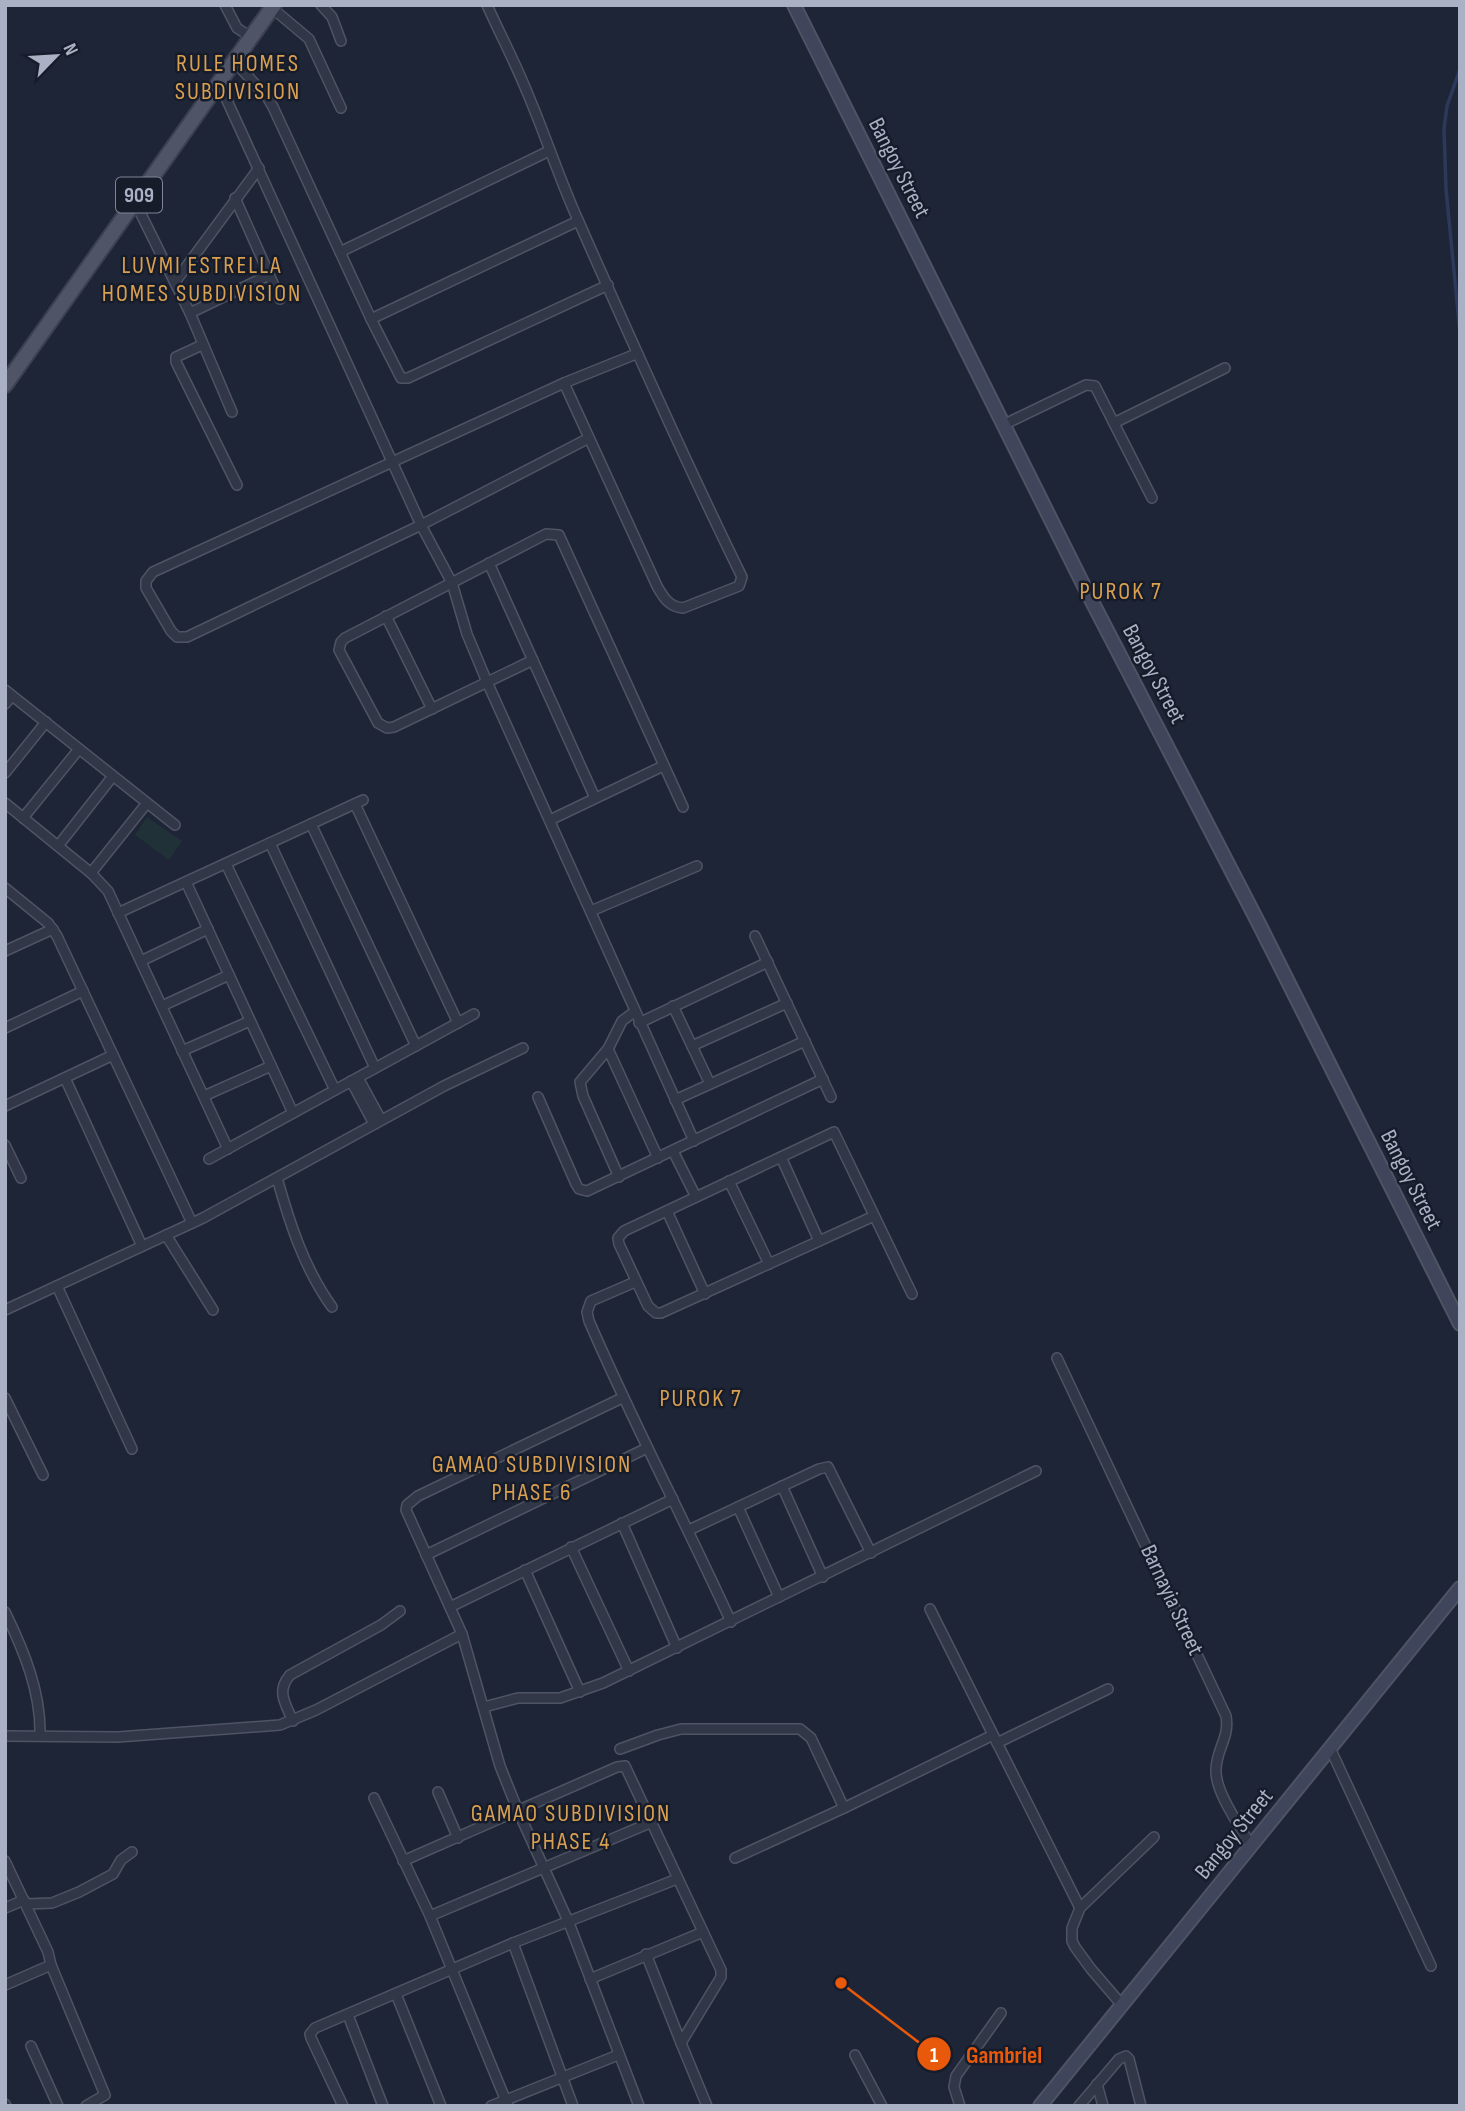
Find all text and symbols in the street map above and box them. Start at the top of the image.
north arrow [21,21,91,91]
text: N [57,40,83,59]
district label: RULE HOMES SUBDIVISION [175,49,301,106]
street label: Bangoy Street [862,113,936,223]
road number: 909 [116,178,162,212]
district label: LUVMI ESTRELLA HOMES SUBDIVISION [102,251,302,308]
district label: PUROK 7 [1079,577,1163,606]
street label: Bangoy Street [1116,620,1192,728]
street label: Bangoy Street [1374,1125,1448,1235]
district label: PUROK 7 [659,1384,743,1413]
district label: GAMAO SUBDIVISION PHASE 6 [432,1450,632,1507]
street label: Barnayia Street [1134,1540,1210,1660]
street label: Bangoy Street [1189,1783,1279,1885]
district label: GAMAO SUBDIVISION PHASE 4 [471,1799,671,1856]
callout: Gambriel [917,2032,1056,2077]
text: Gambriel [966,2041,1042,2070]
text: 1 [930,2043,938,2068]

